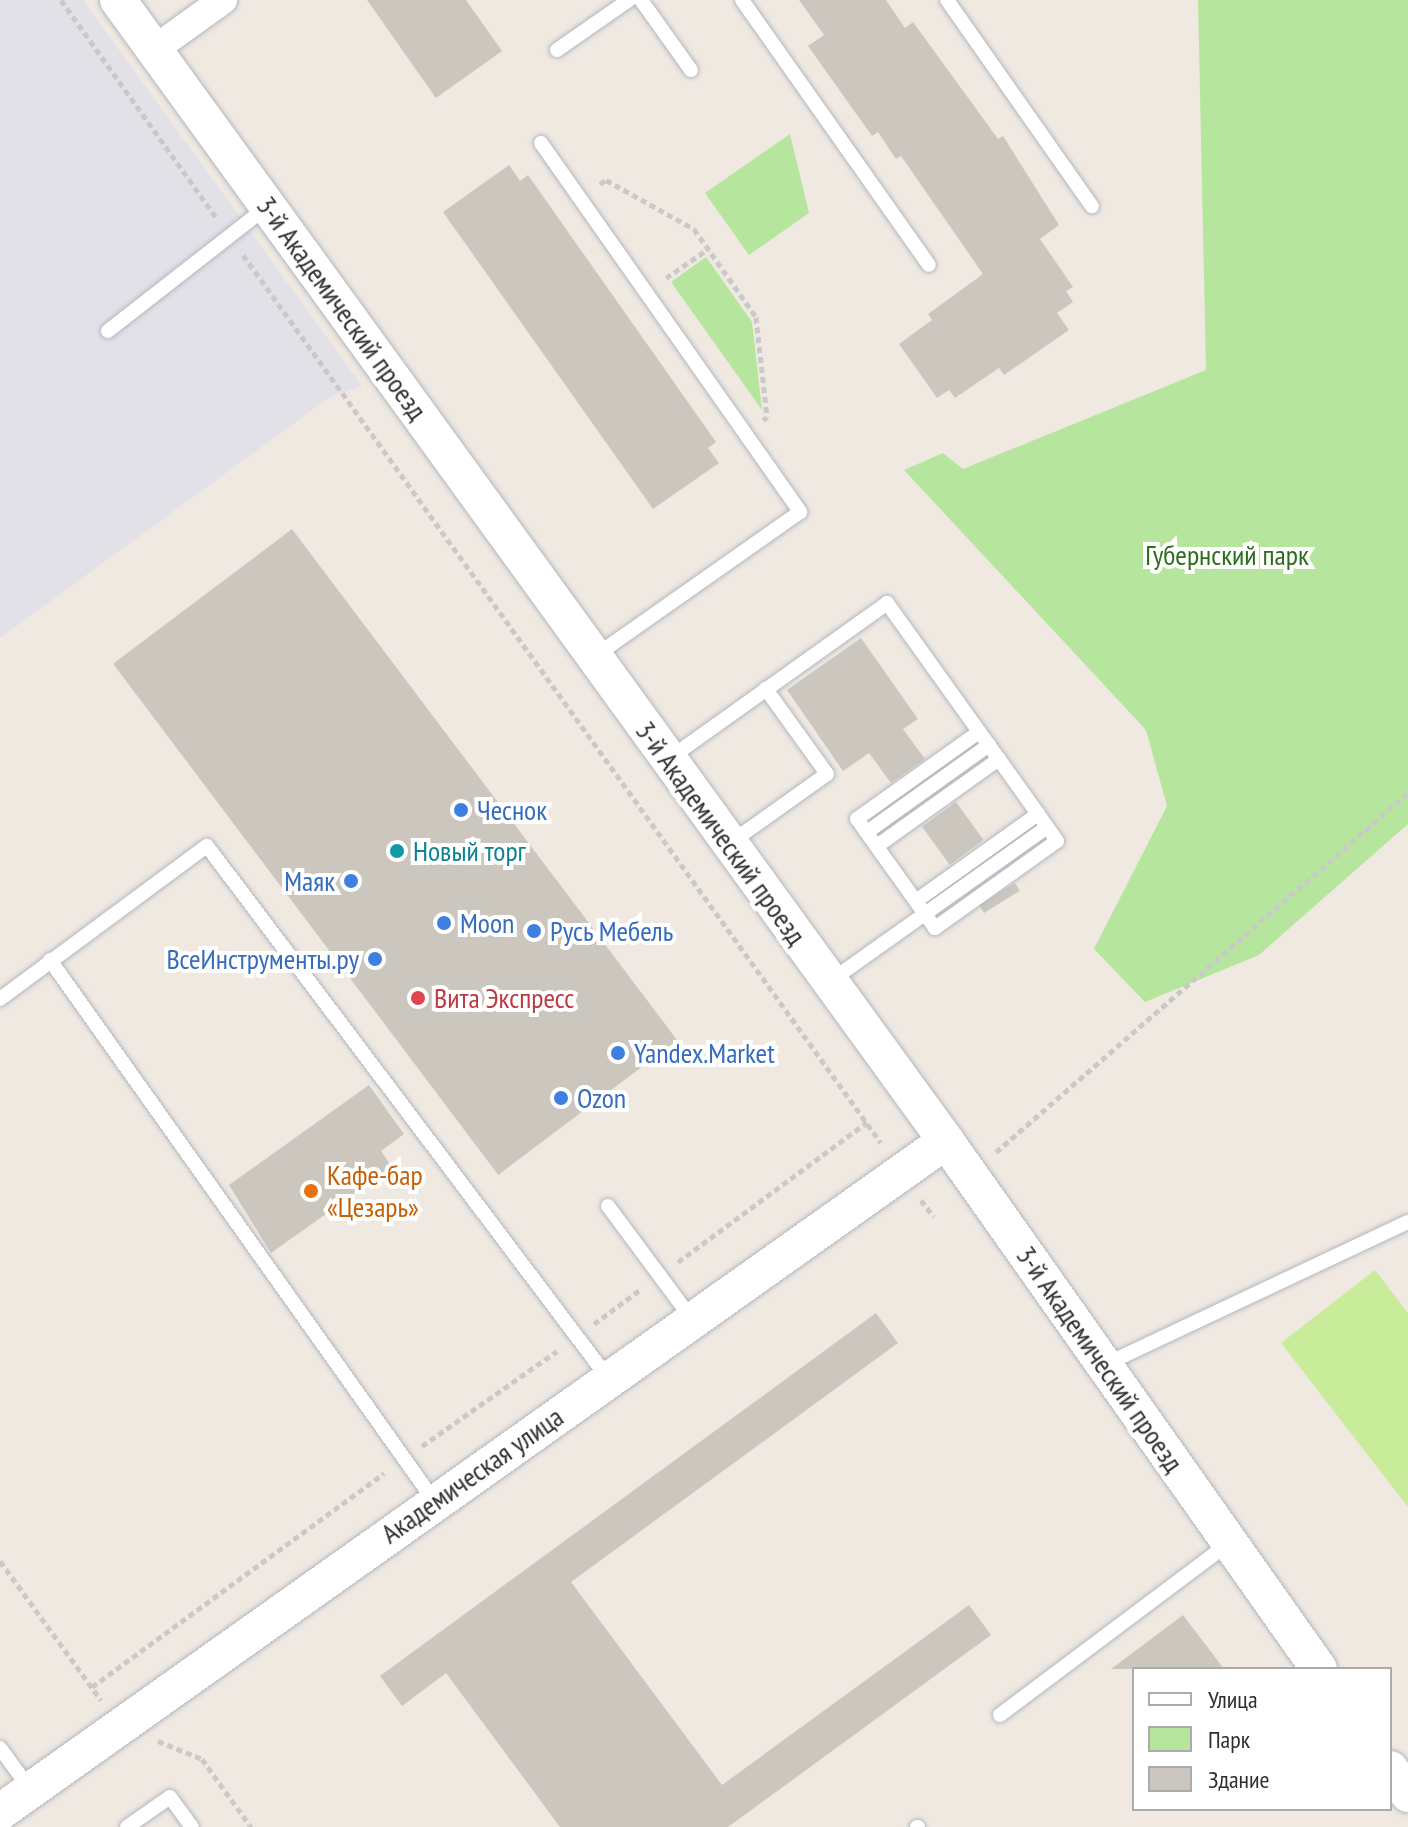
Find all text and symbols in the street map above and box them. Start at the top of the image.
street label: 3-й Академический проезд [249,189,435,427]
park label: Губернский парк [1145,538,1309,572]
street label: 3-й Академический проезд [628,714,814,952]
place label: Чеснок [477,793,547,827]
marker: Чеснок [452,801,470,819]
place label: Новый торг [413,834,526,868]
marker: Новый торг [388,842,406,860]
place label: Маяк [284,864,335,898]
marker: Маяк [342,872,360,890]
place label: Moon [460,906,514,940]
marker: Moon [435,914,453,932]
place label: Русь Мебель [550,914,674,948]
marker: Русь Мебель [525,922,543,940]
place label: ВсеИнструменты.ру [166,942,359,976]
marker: ВсеИнструменты.ру [366,950,384,968]
place label: Вита Экспресс [434,981,574,1015]
marker: Вита Экспресс [409,989,427,1007]
place label: Yandex.Market [634,1036,775,1070]
marker: Yandex.Market [609,1044,627,1062]
place label: Ozon [577,1081,626,1115]
marker: Ozon [552,1089,570,1107]
place label: Кафе-бар «Цезарь» [327,1158,423,1224]
marker: Кафе-бар «Цезарь» [302,1182,320,1200]
street label: 3-й Академический проезд [1009,1239,1191,1479]
street label: Академическая улица [374,1400,570,1550]
legend [1132,1667,1392,1811]
text: Улица [1208,1684,1258,1715]
text: Парк [1208,1724,1250,1755]
text: Здание [1208,1764,1269,1795]

